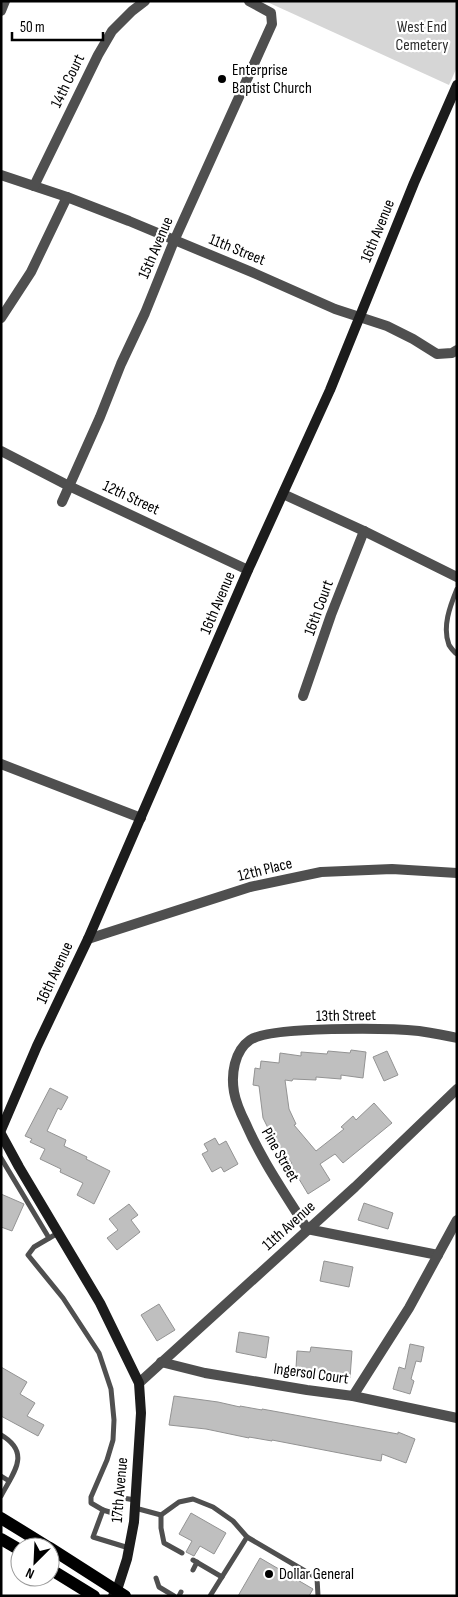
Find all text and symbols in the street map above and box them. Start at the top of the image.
scale bar [12,10,104,42]
text: 50 m [20,18,45,37]
park label: West End Cemetery [396,18,448,55]
street label: 14th Court [47,51,89,111]
place label: Enterprise Baptist Church [232,61,312,98]
marker: Enterprise Baptist Church [216,73,228,85]
street label: 16th Avenue [357,197,399,265]
street label: 15th Avenue [134,214,178,282]
street label: 11th Street [206,230,268,270]
street label: 12th Street [100,477,162,519]
street label: 16th Avenue [196,569,240,637]
street label: 16th Court [300,578,338,638]
street label: 12th Place [236,854,294,886]
street label: 16th Avenue [32,939,78,1007]
street label: 13th Street [316,1006,376,1026]
street label: Pine Street [257,1125,303,1186]
street label: 11th Avenue [259,1197,319,1255]
street label: Ingersol Court [272,1359,350,1389]
street label: 17th Avenue [108,1457,132,1523]
north arrow [10,1537,60,1587]
text: N [23,1564,37,1583]
place label: Dollar General [279,1565,354,1584]
marker: Dollar General [263,1568,275,1580]

